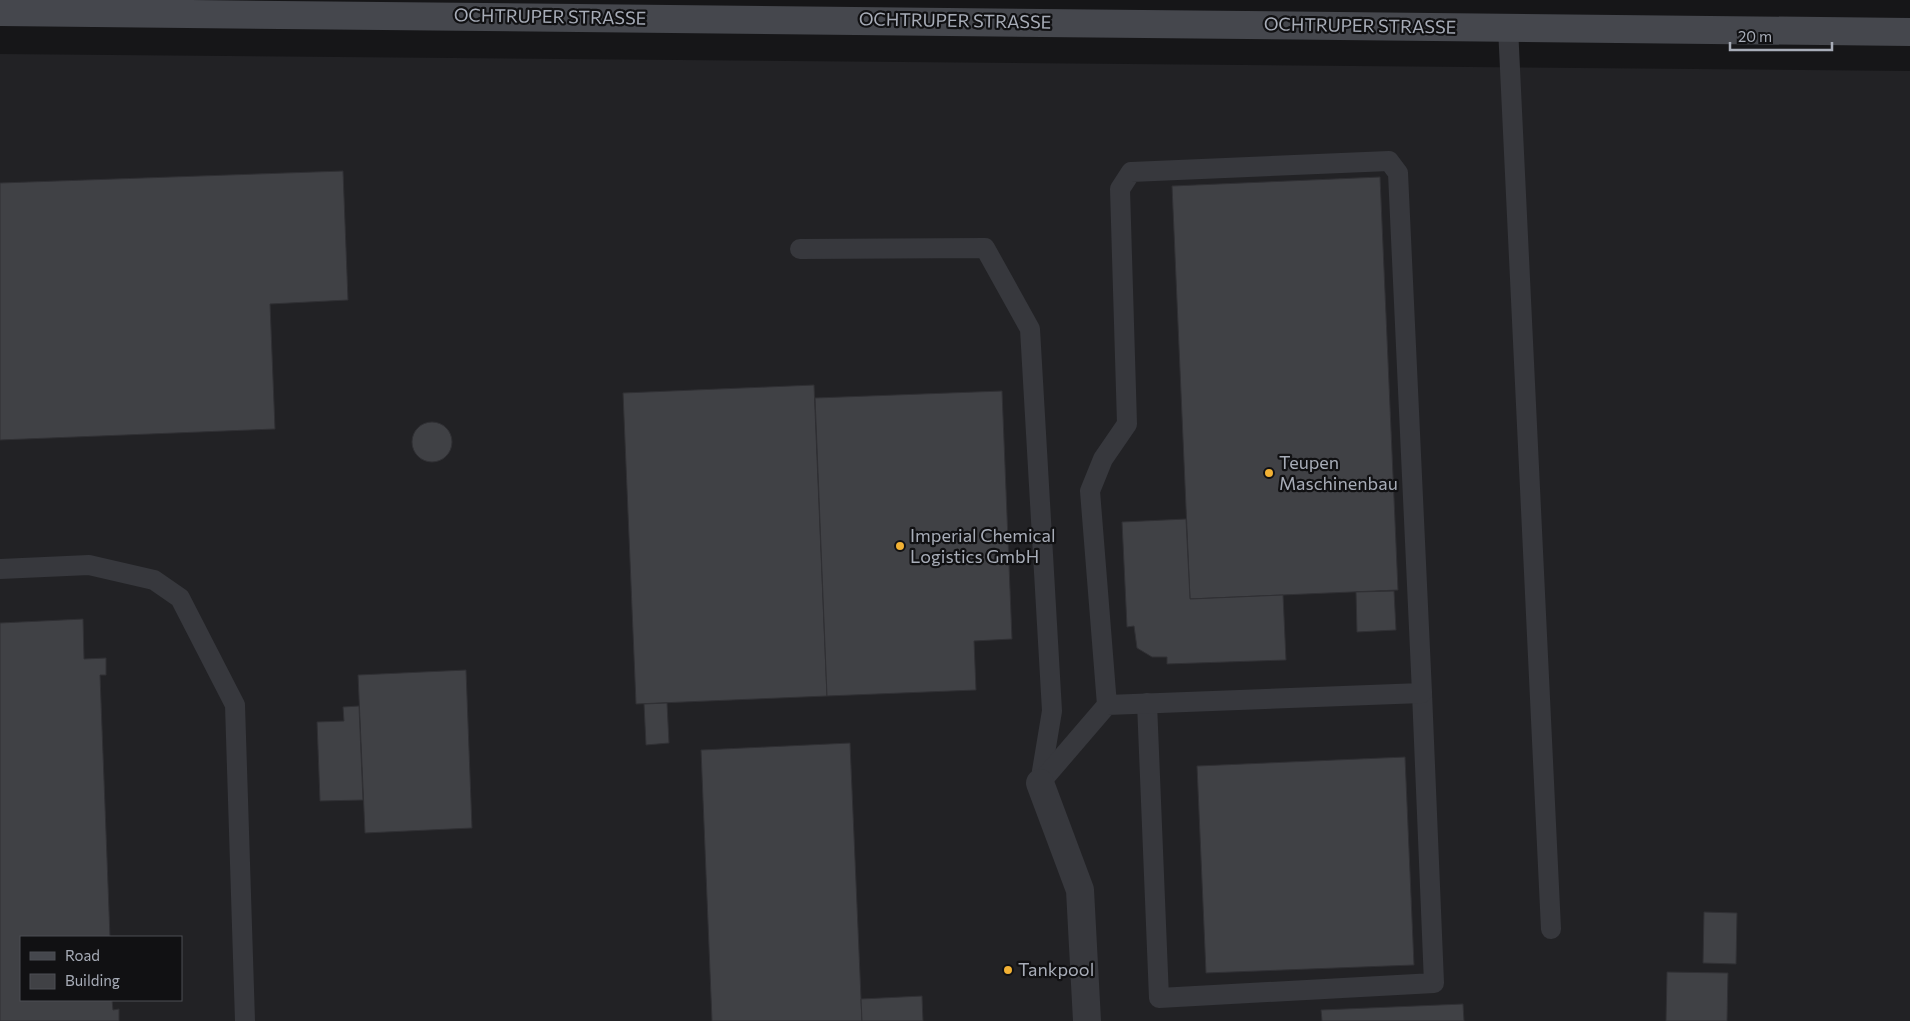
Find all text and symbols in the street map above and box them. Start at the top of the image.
street label: OCHTRUPER STRASSE [454,3,646,29]
street label: OCHTRUPER STRASSE [859,7,1051,33]
street label: OCHTRUPER STRASSE [1264,12,1456,38]
scale bar [1730,20,1832,52]
text: 20 m [1738,27,1772,45]
place label: Teupen Maschinenbau [1279,451,1398,494]
marker: Teupen Maschinenbau [1263,467,1275,479]
place label: Imperial Chemical Logistics GmbH [910,524,1056,567]
marker: Imperial Chemical Logistics GmbH [894,540,906,552]
legend [20,936,182,1001]
text: Road [65,946,100,964]
place label: Tankpool [1018,958,1094,980]
marker: Tankpool [1002,964,1014,976]
text: Building [65,971,120,989]

